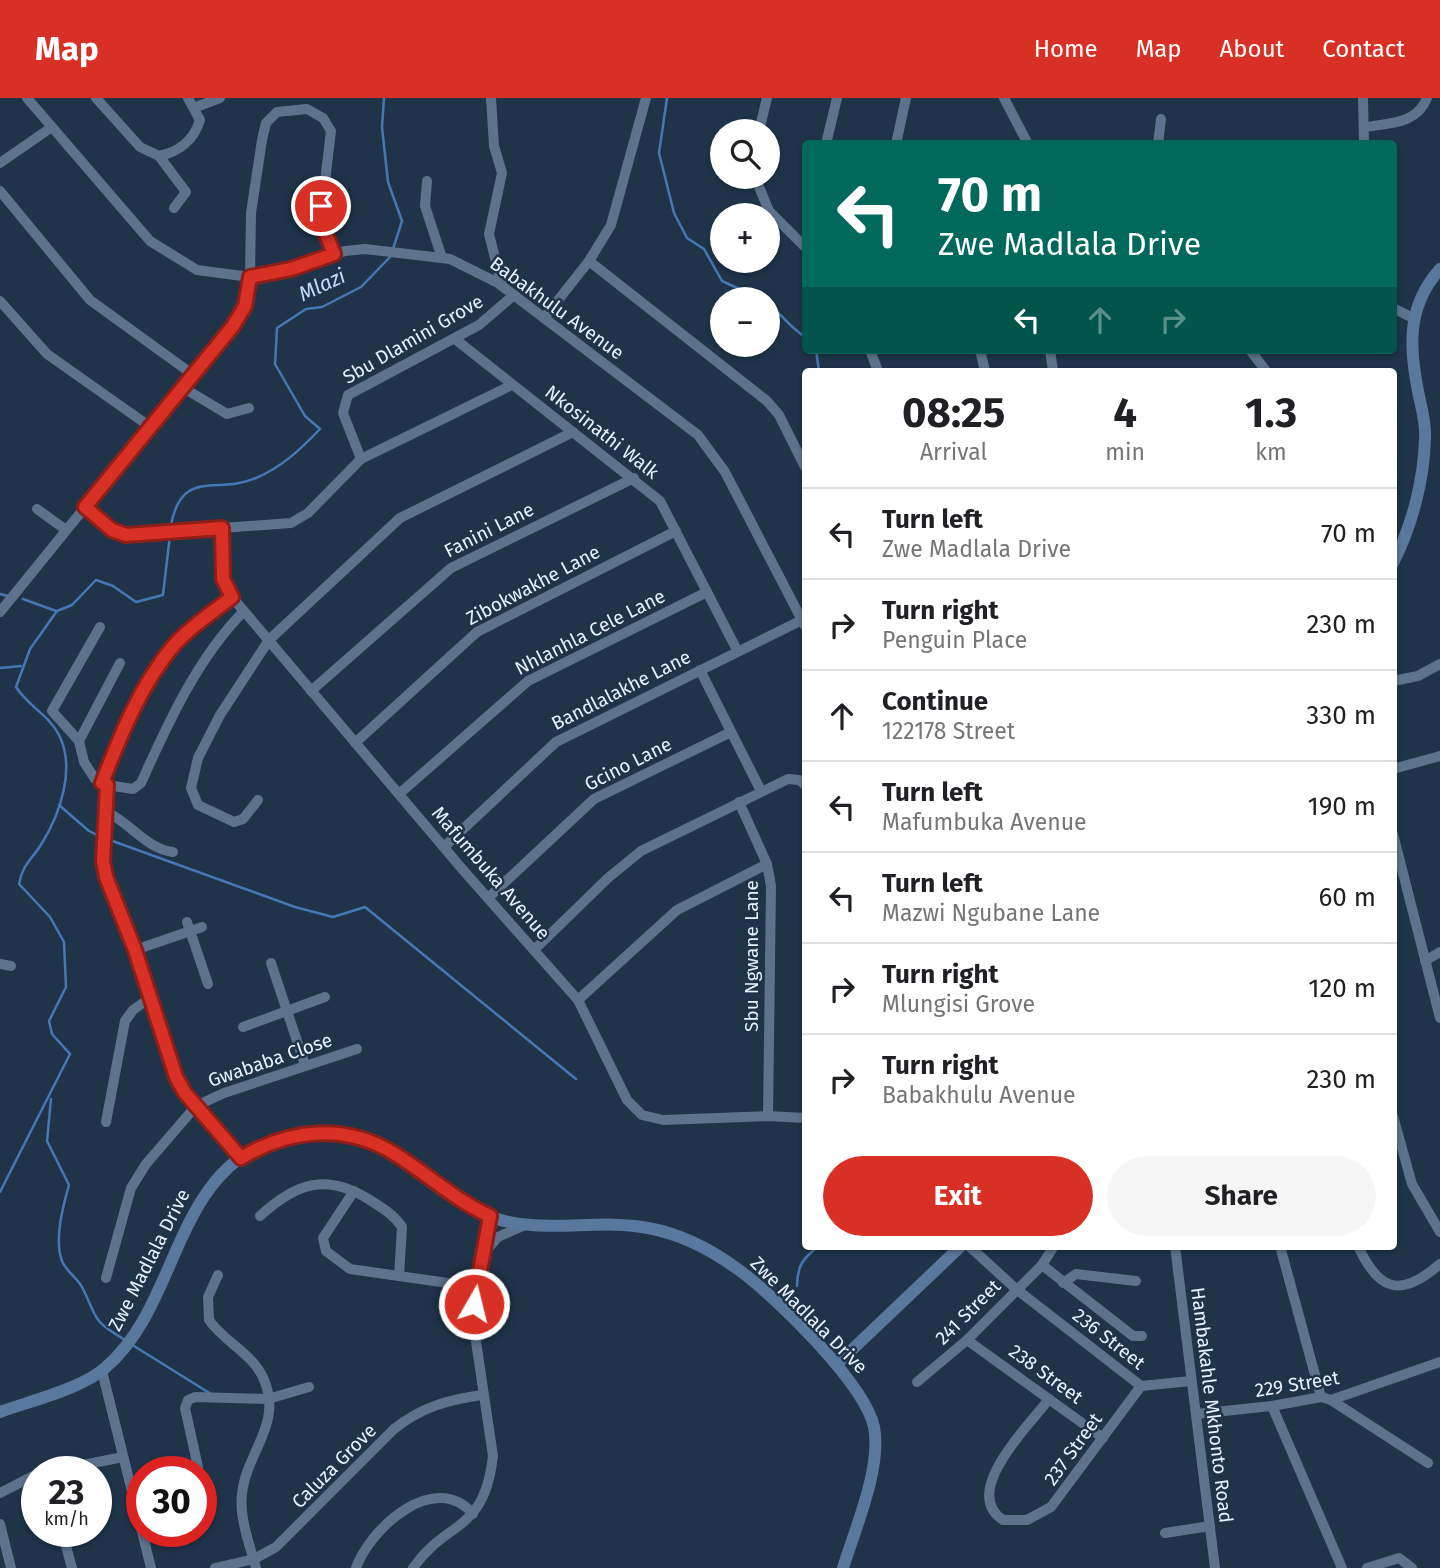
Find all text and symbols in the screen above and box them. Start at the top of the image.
text: Map [35,29,99,69]
text: Home [1034,35,1098,63]
text: Map [1136,35,1182,63]
text: About [1220,35,1284,63]
text: Contact [1322,35,1405,63]
map controls [710,119,780,357]
button: search [710,119,780,189]
text: 70 m [938,165,1042,224]
icon: left [823,168,914,259]
pin [291,176,351,236]
icon: arrive [302,187,340,225]
button: + [710,203,780,273]
text: Zwe Madlala Drive [938,225,1201,263]
street label: Babakhulu Avenue [486,252,628,364]
water label: Mlazi [294,263,350,307]
button: − [710,287,780,357]
street label: Sbu Dlamini Grove [339,289,487,389]
icon: left [1008,301,1046,339]
icon: ahead [1081,301,1119,339]
icon: right [1154,301,1192,339]
street label: Nkosinathi Walk [540,380,664,484]
text: 08:25 [902,388,1005,438]
text: 4 [1113,388,1137,438]
text: 1.3 [1245,388,1297,438]
text: Arrival [920,438,987,466]
text: min [1105,438,1145,466]
text: km [1255,438,1287,466]
street label: Fanini Lane [440,498,538,562]
text: Turn left [882,504,983,535]
icon: left [823,515,861,553]
text: 70 m [1321,518,1376,549]
text: Zwe Madlala Drive [882,535,1071,563]
street label: Zibokwakhe Lane [462,540,604,630]
street label: Nhlanhla Cele Lane [511,584,669,680]
text: Turn right [882,595,999,626]
icon: right [823,606,861,644]
text: 230 m [1307,609,1376,640]
text: Penguin Place [882,626,1027,654]
street label: Bandlalakhe Lane [548,645,694,735]
text: Continue [882,686,988,717]
icon: ahead [823,697,861,735]
text: 330 m [1306,700,1376,731]
text: 122178 Street [882,717,1015,745]
street label: Gcino Lane [581,732,675,796]
text: Turn left [882,777,983,808]
icon: left [823,788,861,826]
text: 190 m [1307,791,1376,822]
street label: Mafumbuka Avenue [427,802,555,944]
text: Mafumbuka Avenue [882,808,1087,836]
text: Turn left [882,868,983,899]
icon: left [823,879,861,917]
street label: Sbu Ngwane Lane [740,880,763,1032]
text: 60 m [1318,882,1376,913]
text: Mazwi Ngubane Lane [882,899,1100,927]
text: Turn right [882,959,999,990]
icon: right [823,970,861,1008]
text: 120 m [1308,973,1376,1004]
text: Mlungisi Grove [882,990,1035,1018]
street label: Gwababa Close [205,1028,335,1092]
text: Turn right [882,1050,999,1081]
icon: right [823,1061,861,1099]
text: 230 m [1307,1064,1376,1095]
text: Babakhulu Avenue [882,1081,1076,1109]
button: Exit [823,1156,1093,1236]
button: Share [1107,1156,1376,1236]
street label: Zwe Madlala Drive [103,1185,195,1335]
street label: Zwe Madlala Drive [746,1252,872,1378]
position arrow [437,1267,511,1341]
street label: 241 Street [931,1275,1005,1349]
street label: Hambakahle Mkhonto Road [1186,1286,1238,1524]
street label: 236 Street [1068,1304,1150,1374]
street label: 238 Street [1005,1339,1088,1409]
street label: 229 Street [1253,1366,1341,1402]
street label: 237 Street [1039,1408,1107,1490]
street label: Caluza Grove [287,1419,381,1513]
speed limit sign: 30 [126,1456,217,1547]
text: 23 [48,1471,85,1513]
text: km/h [44,1508,89,1530]

